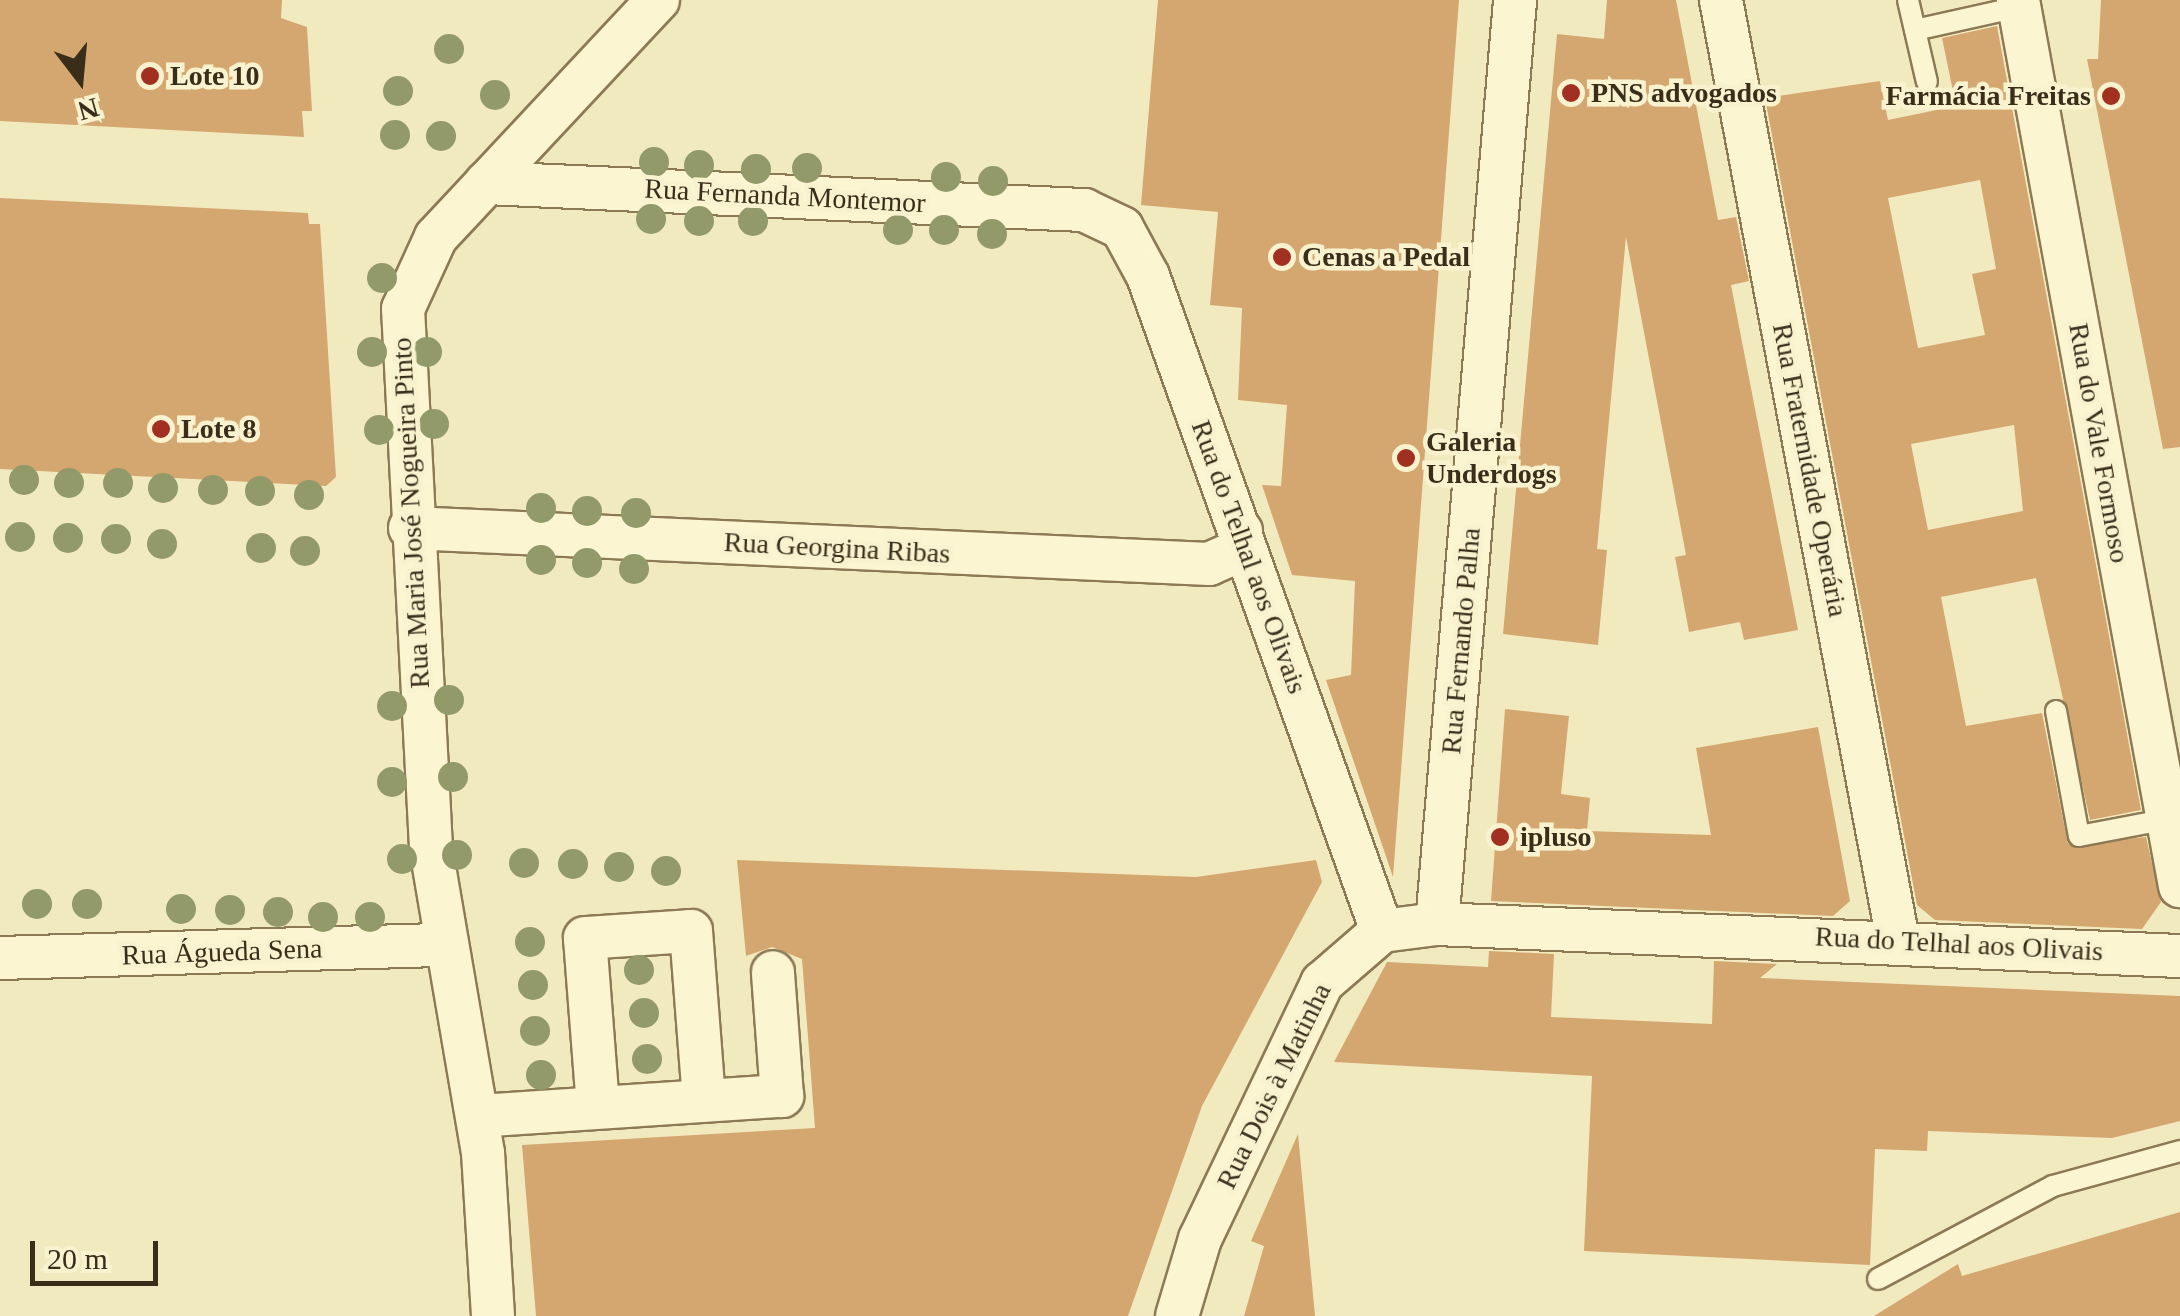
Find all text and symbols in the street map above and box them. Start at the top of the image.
north arrow [30,30,130,130]
place label: Lote 10 [170,59,259,93]
marker: Lote 10 [139,65,161,87]
place label: PNS advogados [1591,76,1777,110]
place label: Farmácia Freitas [1885,79,2091,113]
marker: PNS advogados [1560,82,1582,104]
marker: Farmácia Freitas [2100,85,2122,107]
text: N [74,92,102,127]
street label: Rua Fernanda Montemor [644,172,926,220]
place label: Cenas a Pedal [1302,240,1470,274]
marker: Cenas a Pedal [1271,246,1293,268]
street label: Rua Fraternidade Operária [1765,320,1855,620]
street label: Rua do Vale Formoso [2061,320,2137,566]
street label: Rua Maria José Nogueira Pinto [385,337,437,689]
place label: Lote 8 [181,412,256,446]
street label: Rua do Telhal aos Olivais [1184,416,1314,698]
marker: Lote 8 [150,418,172,440]
place label: Galeria Underdogs [1426,425,1557,491]
marker: Galeria Underdogs [1395,447,1417,469]
street label: Rua Georgina Ribas [723,525,951,571]
street label: Rua Fernando Palha [1434,526,1488,756]
place label: ipluso [1520,820,1592,854]
marker: ipluso [1489,826,1511,848]
street label: Rua do Telhal aos Olivais [1814,920,2104,968]
street label: Rua Águeda Sena [121,932,323,972]
street label: Rua Dois à Matinha [1210,978,1338,1194]
scale bar [35,1221,162,1283]
text: 20 m [47,1242,108,1275]

